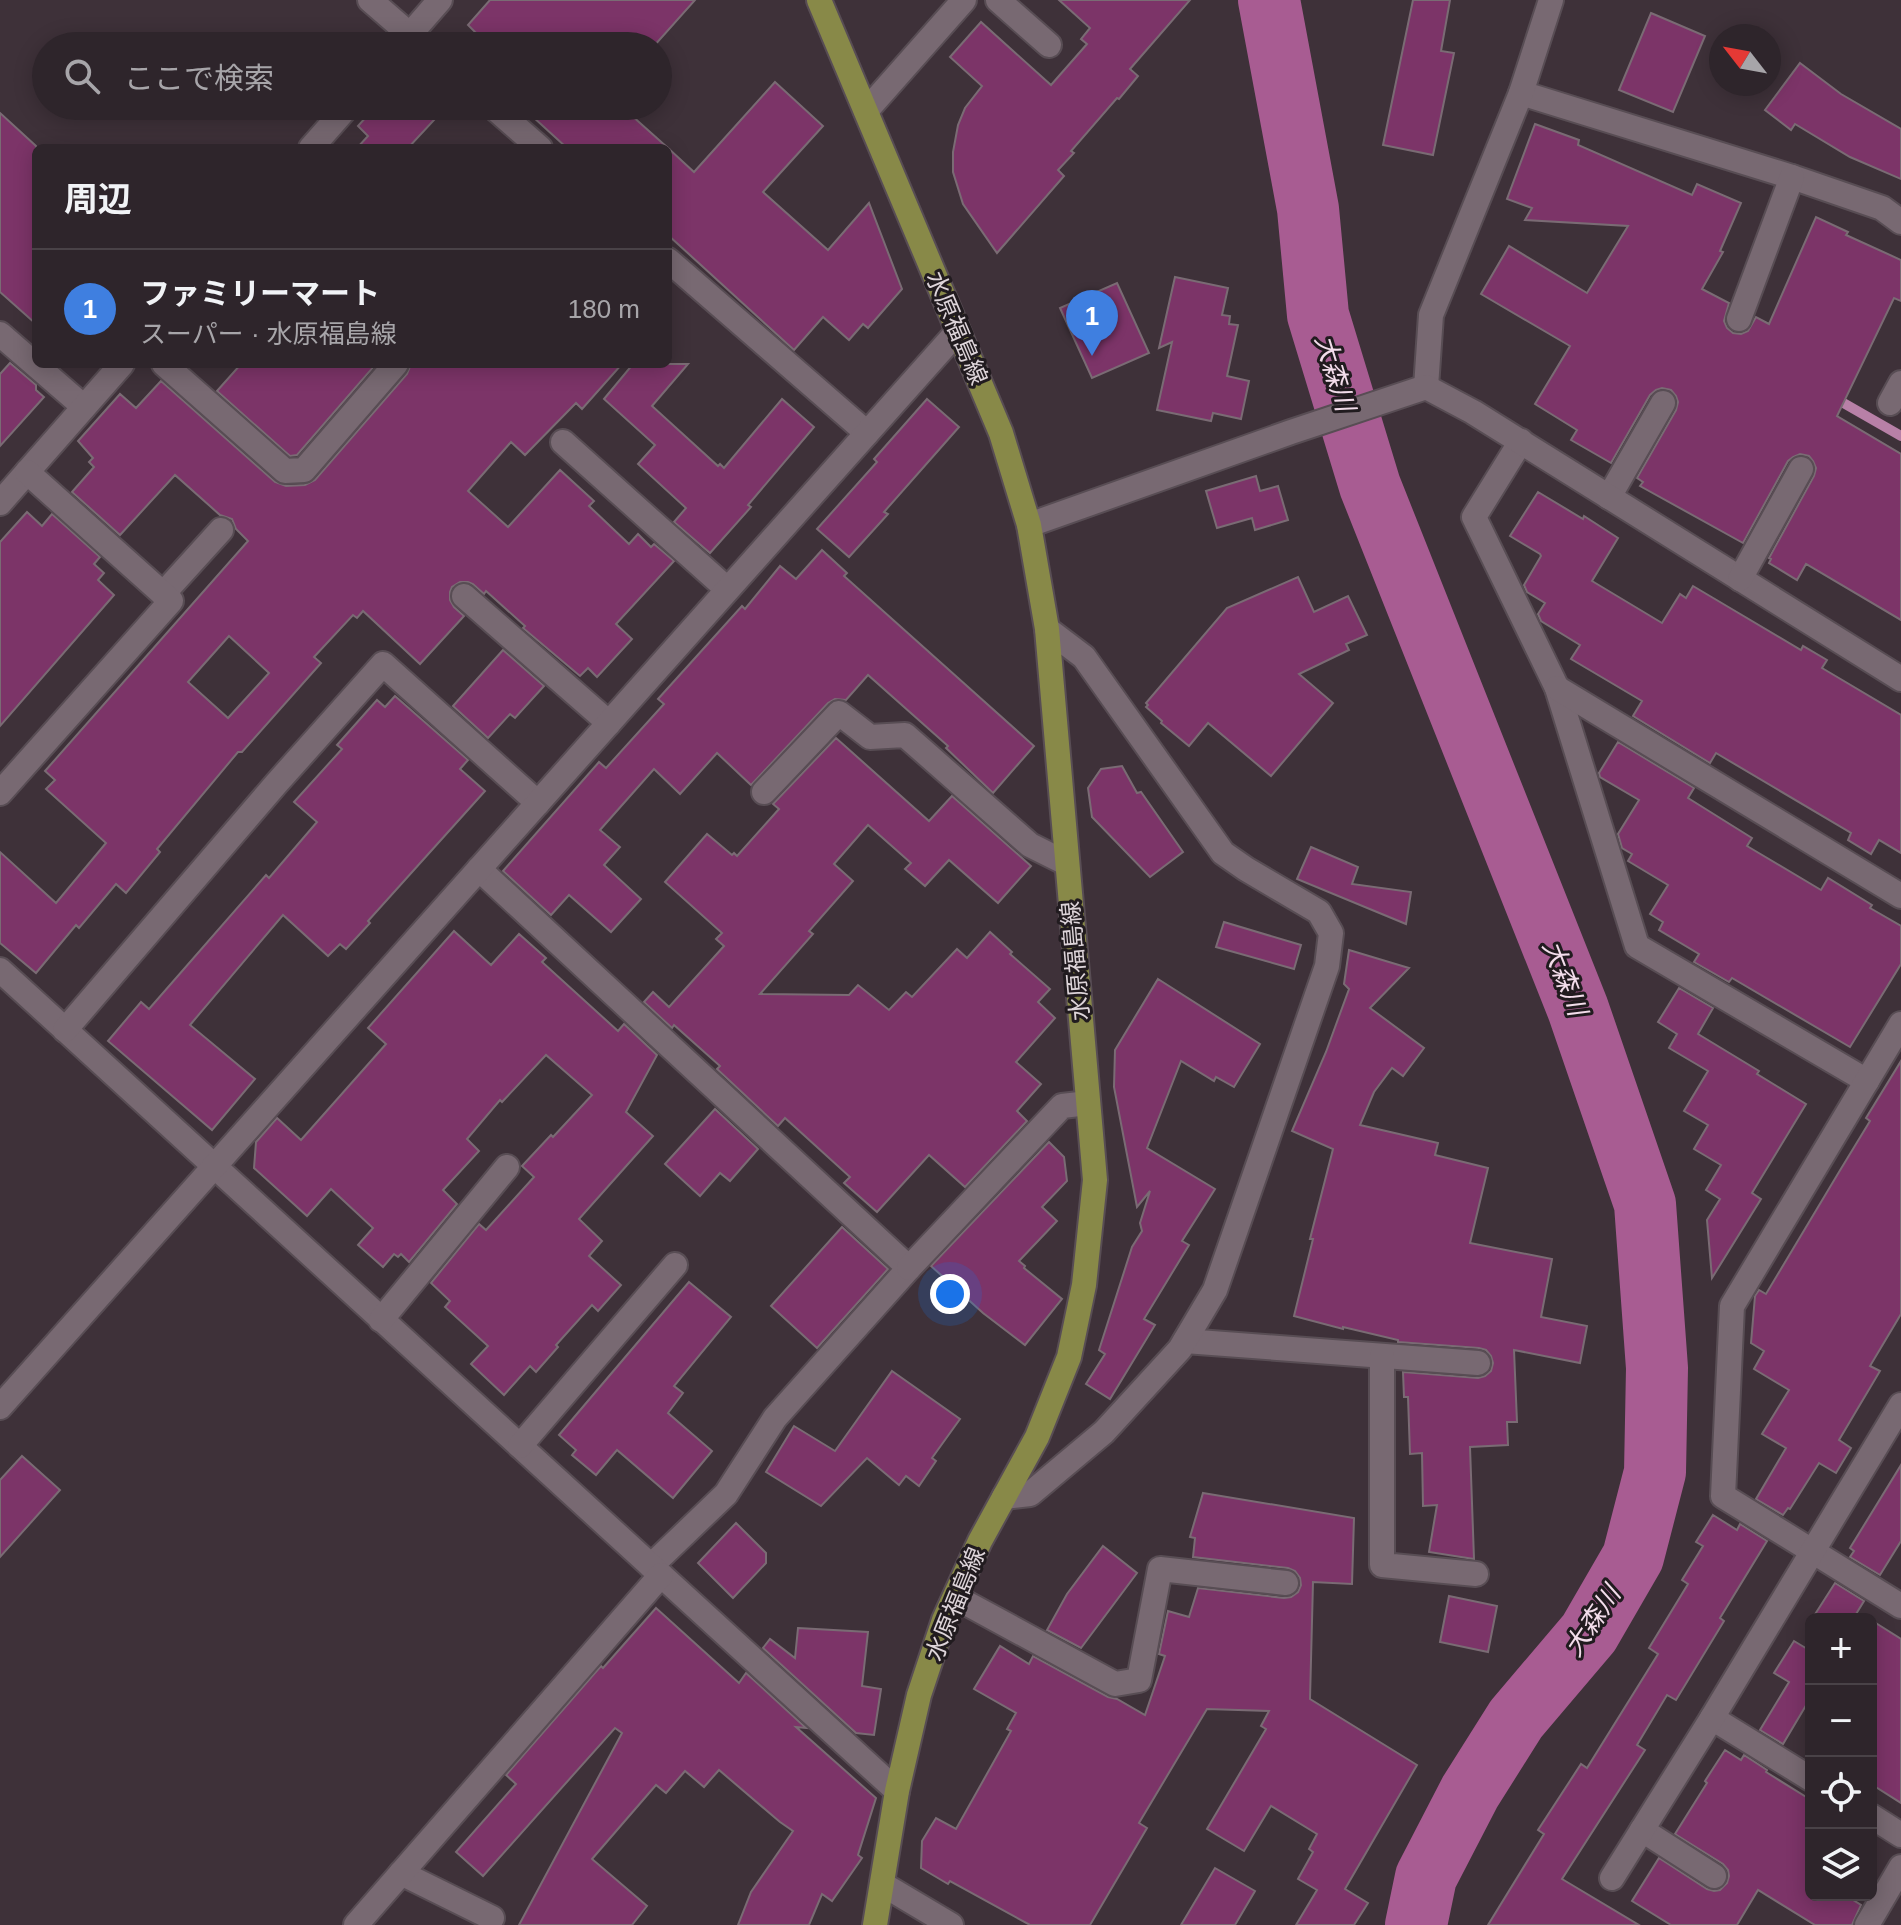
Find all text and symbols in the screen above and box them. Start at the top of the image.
north arrow [1709,24,1781,96]
search box [32,32,672,120]
icon: search [60,54,104,98]
text: ここで検索 [124,62,274,95]
text: 周辺 [64,180,132,218]
street label: 水原福島線 [921,267,993,389]
text: ファミリーマート [140,277,380,310]
pin: 1 [1066,290,1118,356]
text: 1 [83,294,97,324]
text: 180 m [568,294,640,324]
text: スーパー · 水原福島線 [140,319,397,349]
water label: 大森川 [1309,331,1362,418]
street label: 水原福島線 [1056,900,1094,1022]
water label: 大森川 [1537,936,1594,1023]
your location [930,1274,970,1314]
street label: 水原福島線 [920,1543,990,1665]
water label: 大森川 [1558,1578,1628,1662]
map controls [1805,1613,1877,1901]
button: + [1805,1613,1877,1685]
button: − [1805,1685,1877,1757]
button: locate [1805,1757,1877,1829]
button: layers [1805,1829,1877,1901]

